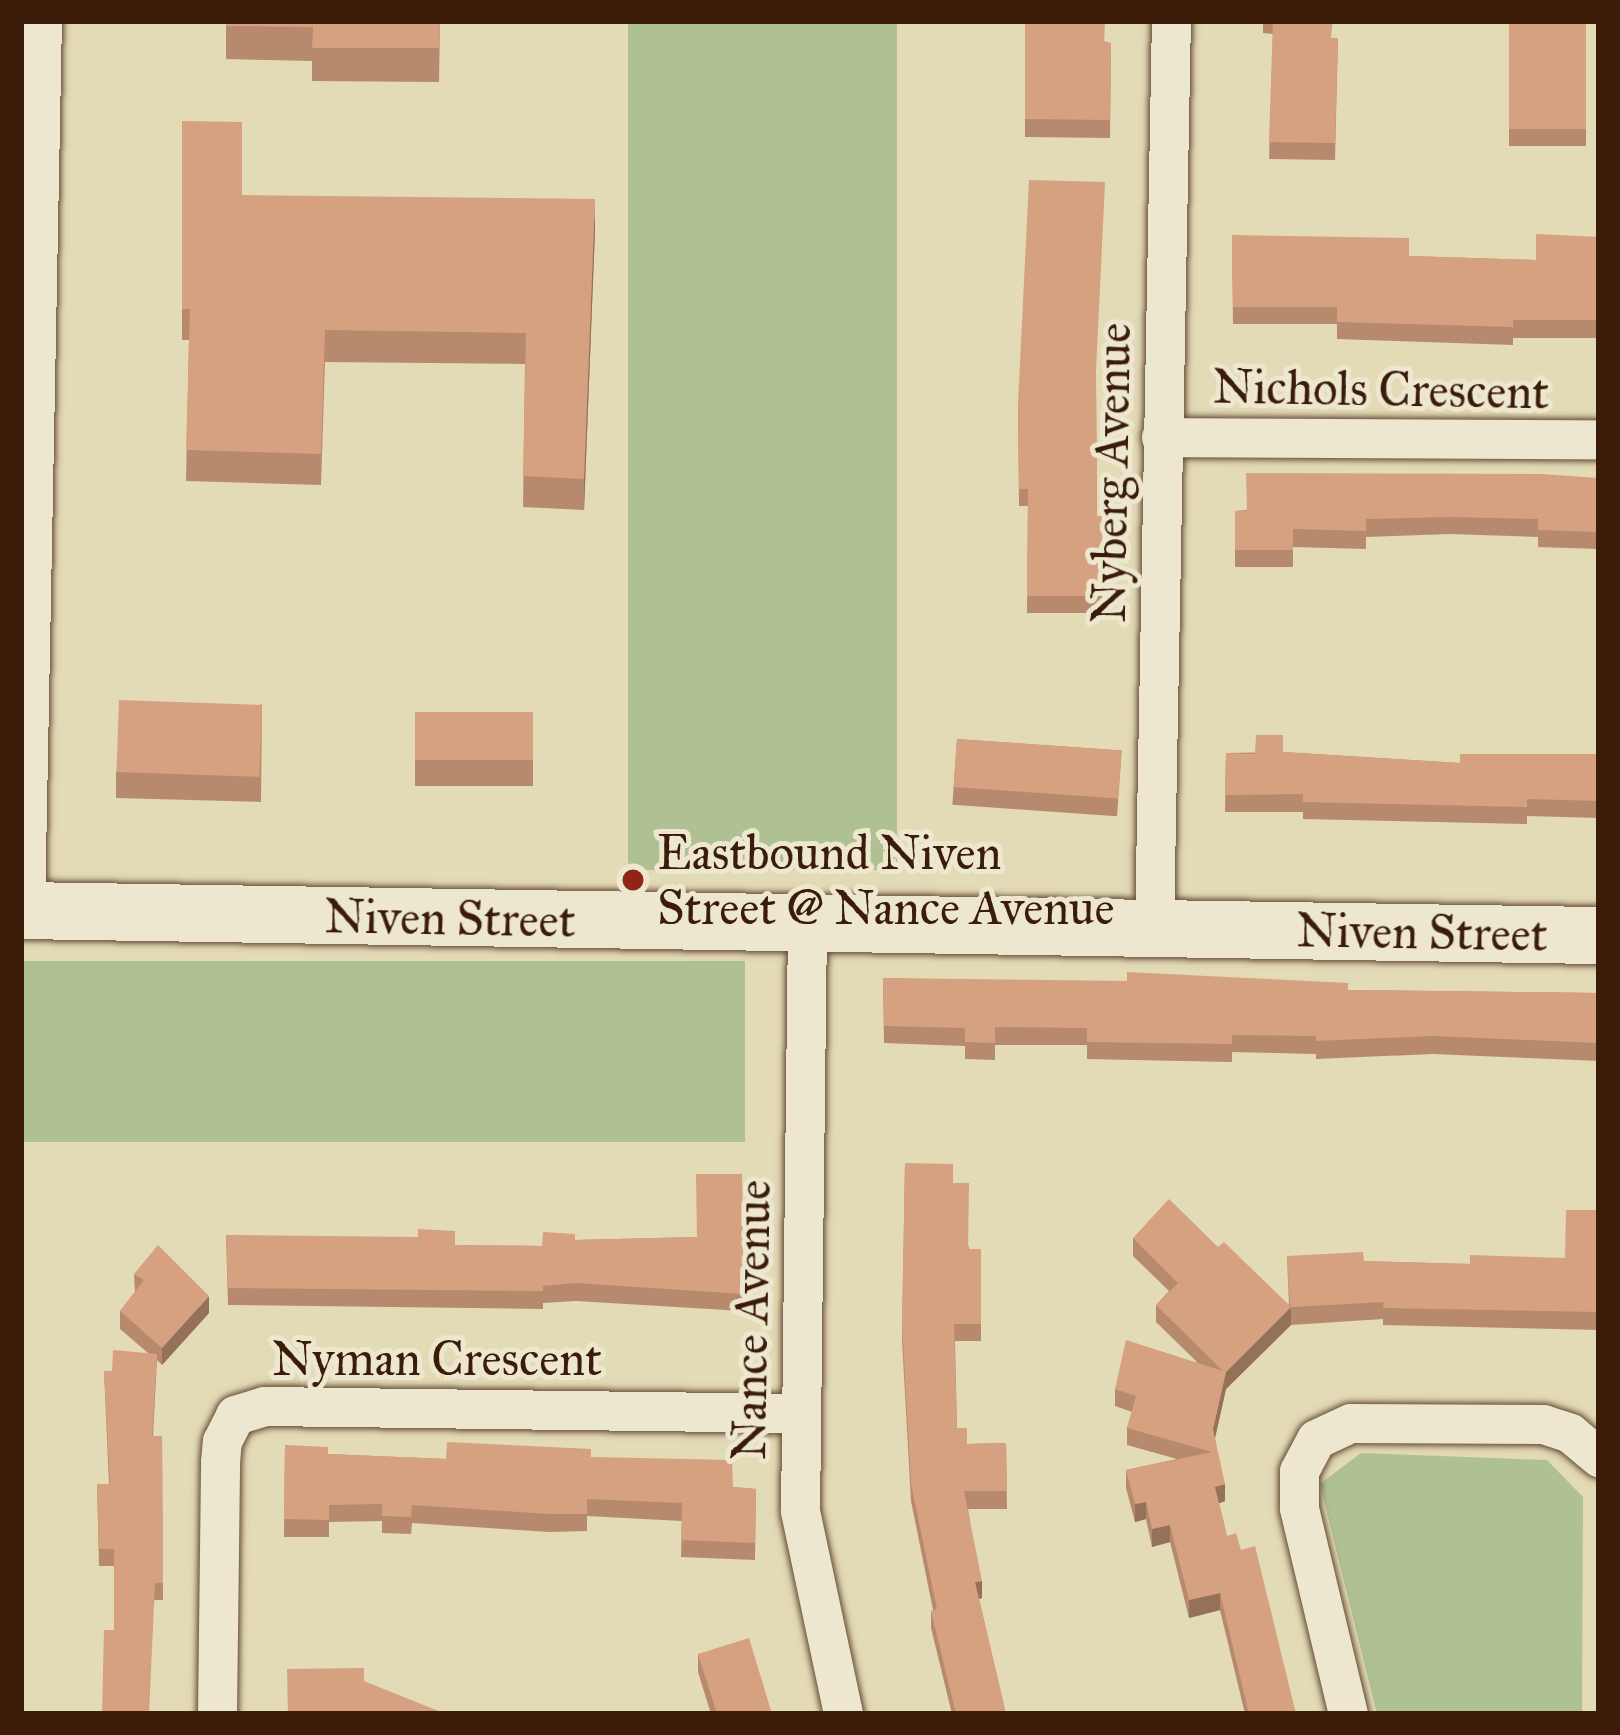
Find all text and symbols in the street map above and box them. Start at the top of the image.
street label: Nyberg Avenue [1080,322,1142,624]
street label: Nichols Crescent [1212,357,1550,421]
place label: Eastbound Niven Street @ Nance Avenue [657,823,1114,936]
marker: Eastbound Niven Street @ Nance Avenue [620,867,646,893]
street label: Niven Street [324,887,576,949]
street label: Niven Street [1296,901,1548,963]
street label: Nance Avenue [720,1179,782,1461]
street label: Nyman Crescent [272,1330,602,1388]

